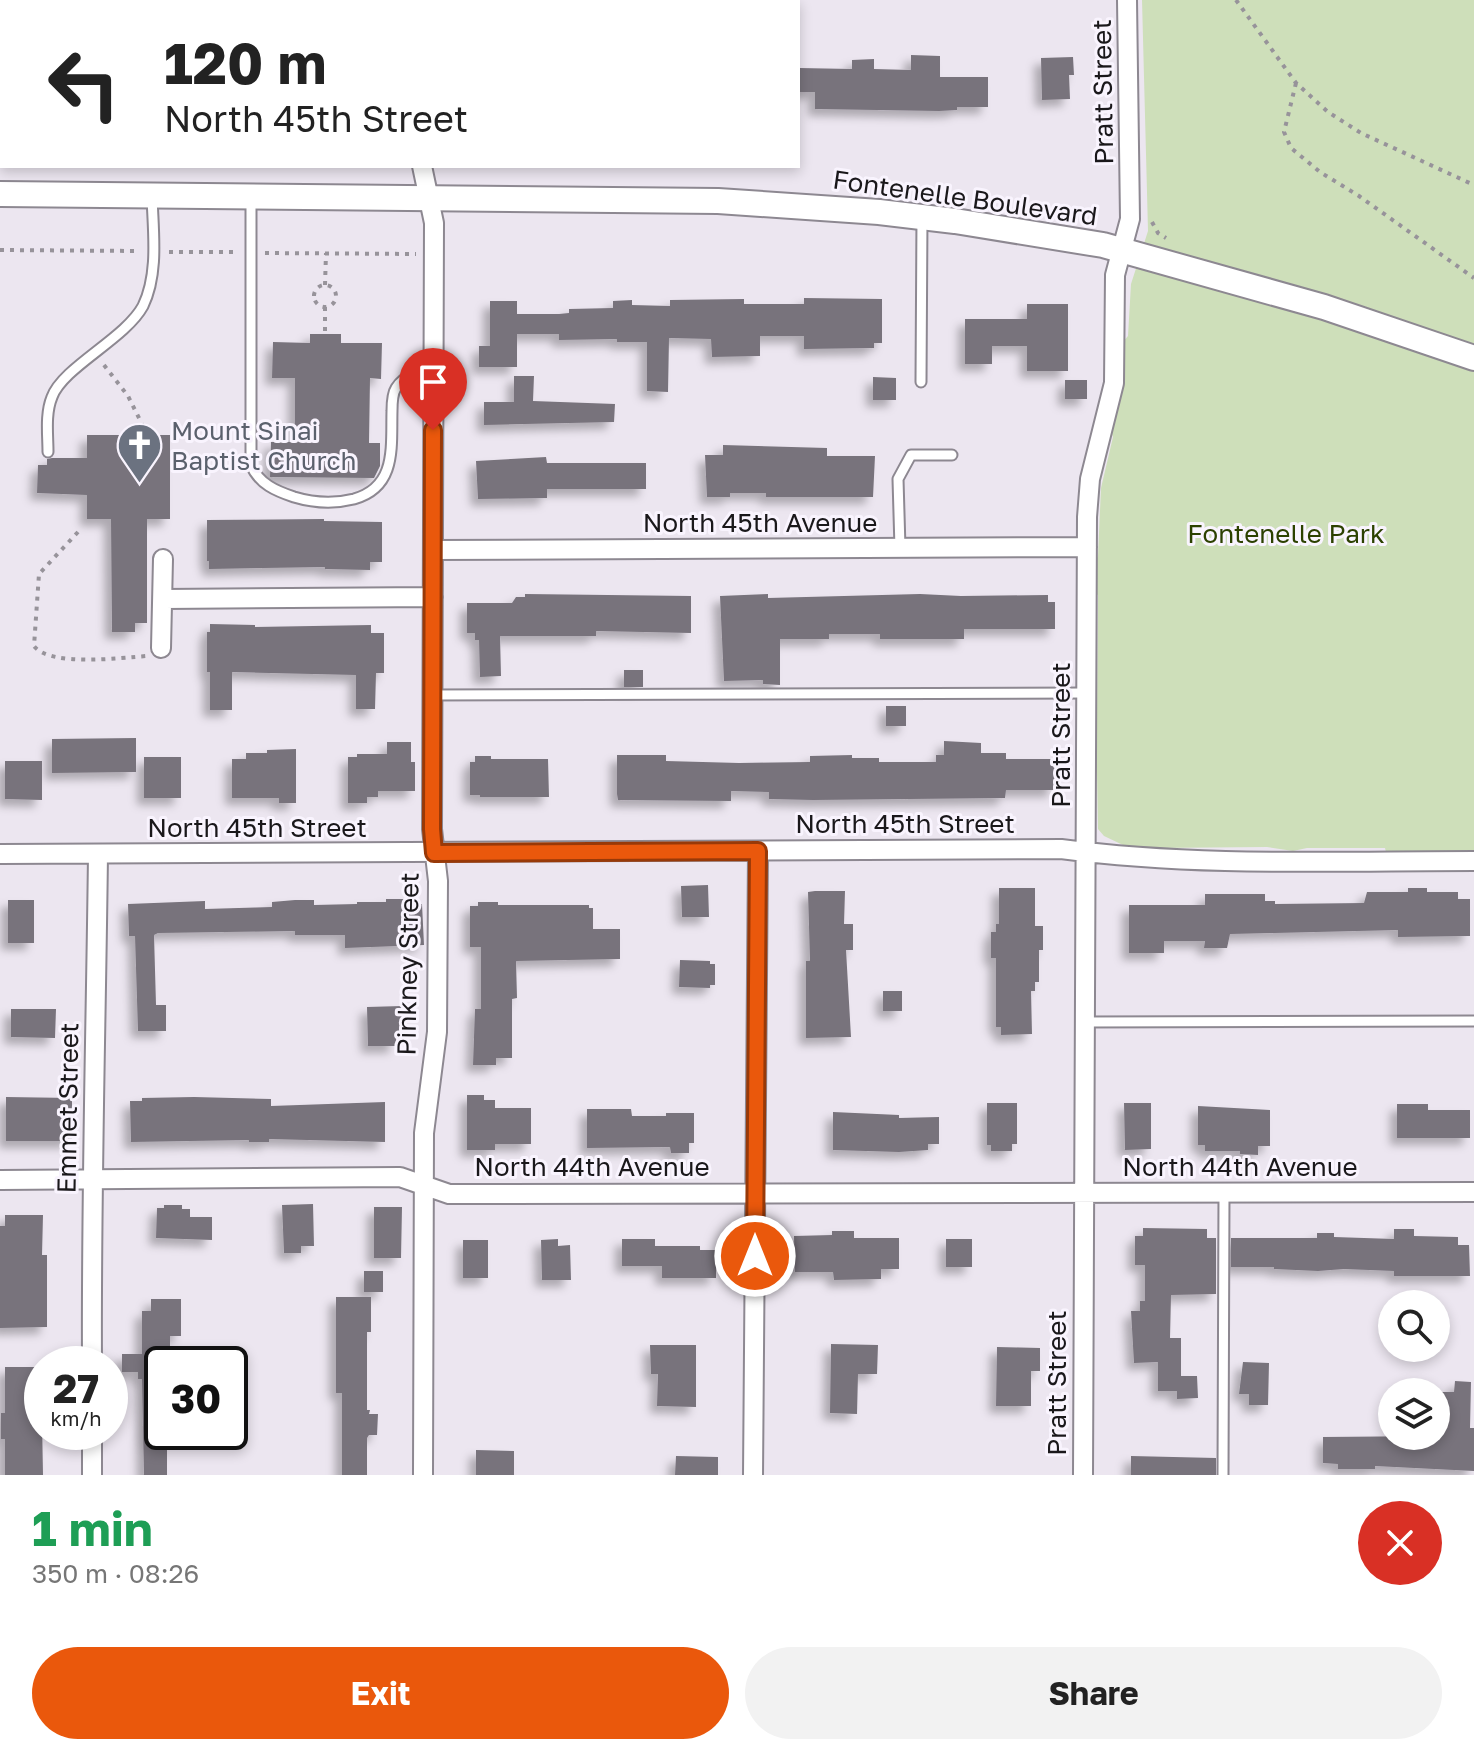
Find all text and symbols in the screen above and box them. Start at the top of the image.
street label: Pratt Street [1086,19,1119,165]
text: 120 m [164,29,326,96]
icon: left [32,32,136,136]
text: North 45th Street [164,97,468,140]
street label: Fontenelle Boulevard [831,164,1099,231]
pin [399,348,467,430]
icon: arrive [411,360,455,404]
place label: Mount Sinai Baptist Church [171,415,357,476]
church icon: Mount Sinai Baptist Church [116,422,164,485]
street label: North 45th Avenue [643,507,877,538]
park label: Fontenelle Park [1187,518,1385,549]
street label: Pratt Street [1045,662,1076,808]
street label: North 45th Street [795,808,1015,839]
street label: North 45th Street [147,812,367,843]
street label: Pinkney Street [390,872,425,1056]
street label: Emmet Street [51,1022,84,1194]
street label: North 44th Avenue [474,1151,710,1182]
street label: North 44th Avenue [1122,1151,1358,1182]
position arrow [713,1214,797,1298]
map controls [1378,1290,1450,1450]
button: search [1378,1290,1450,1362]
street label: Pratt Street [1041,1310,1072,1456]
speed limit sign: 30 [144,1346,248,1450]
text: 27 [53,1364,99,1412]
button: layers [1378,1378,1450,1450]
text: km/h [51,1406,101,1430]
text: 1 min [32,1499,153,1557]
button: close [1358,1501,1442,1585]
text: 350 m · 08:26 [32,1558,199,1589]
button: Exit [32,1647,729,1739]
button: Share [745,1647,1442,1739]

